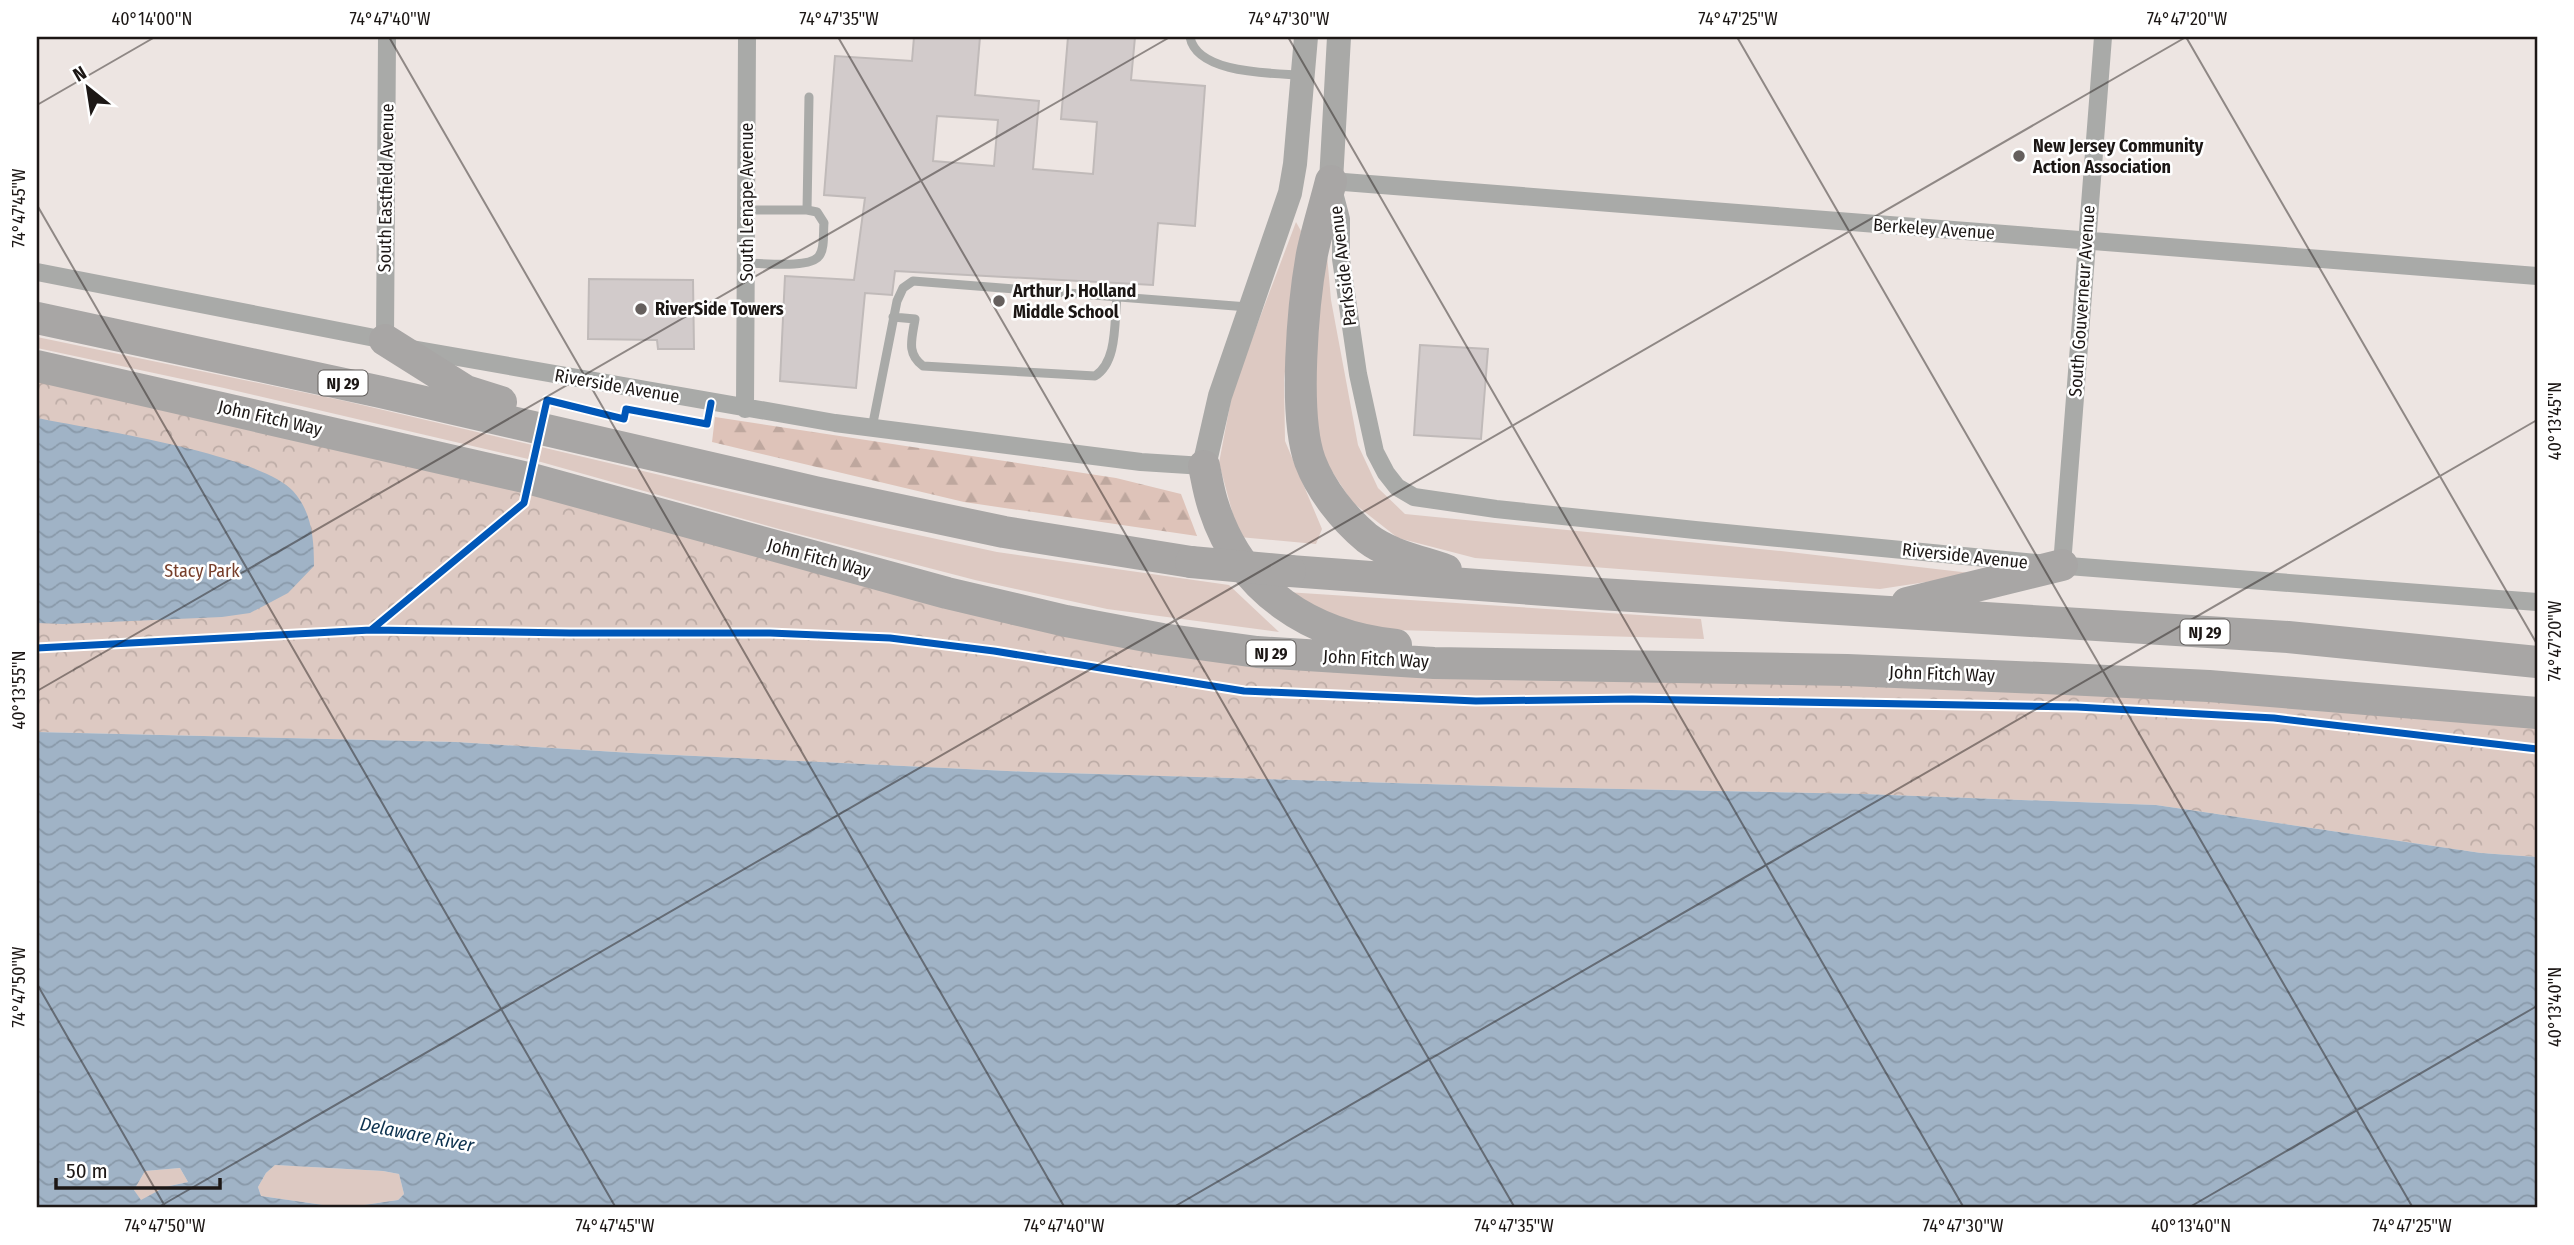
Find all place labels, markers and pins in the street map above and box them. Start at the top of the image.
place label: New Jersey Community Action Association [2032,135,2204,178]
marker: New Jersey Community Action Association [2011,148,2027,164]
place label: Arthur J. Holland Middle School [1012,280,1136,323]
marker: Arthur J. Holland Middle School [991,293,1007,309]
place label: RiverSide Towers [655,298,784,320]
marker: RiverSide Towers [633,301,649,317]

